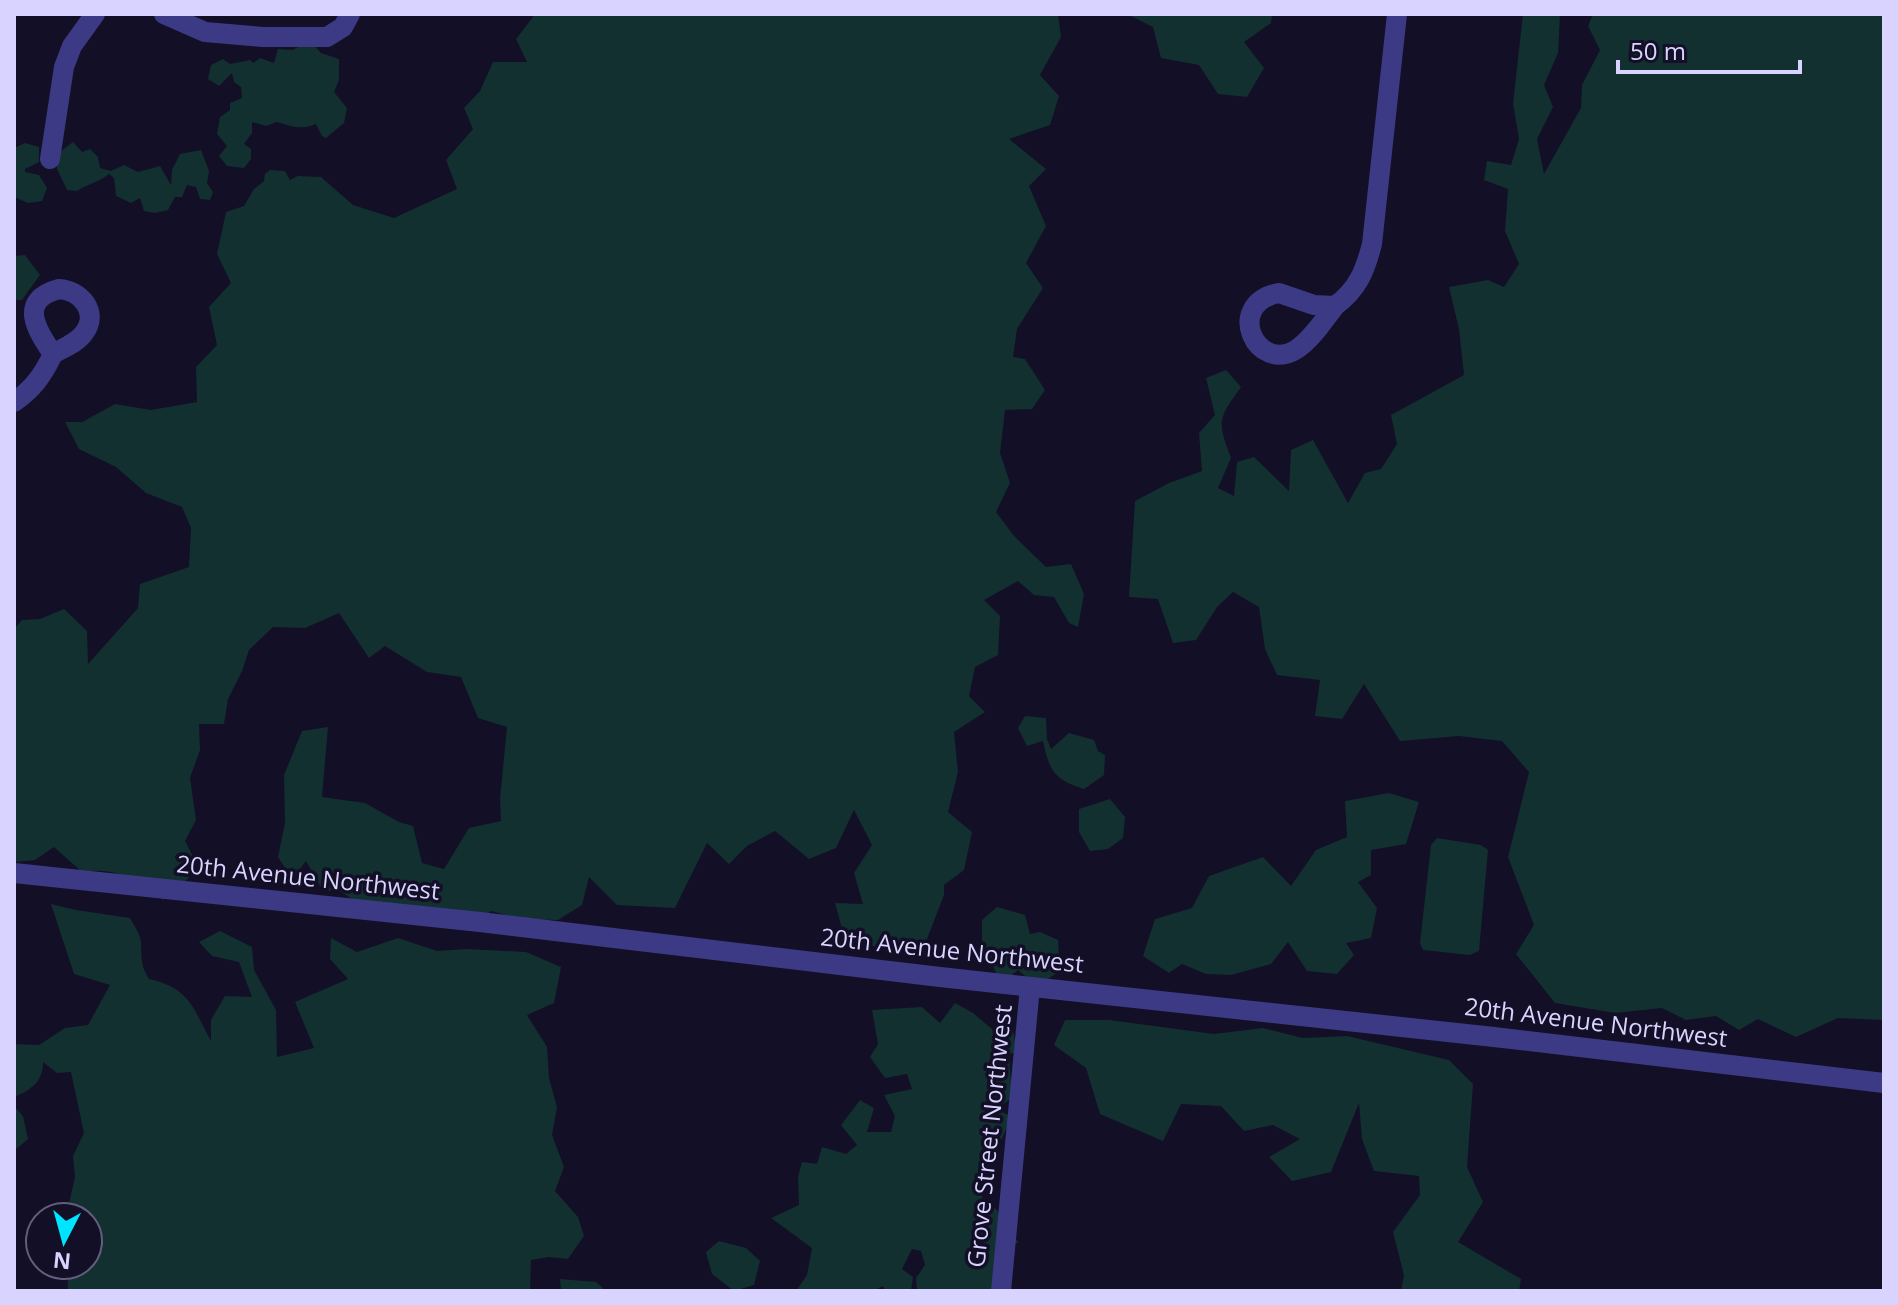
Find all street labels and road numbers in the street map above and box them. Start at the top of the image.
street label: 20th Avenue Northwest [175,846,441,907]
street label: 20th Avenue Northwest [819,919,1085,980]
street label: 20th Avenue Northwest [1463,989,1729,1054]
street label: Grove Street Northwest [958,1003,1019,1269]

